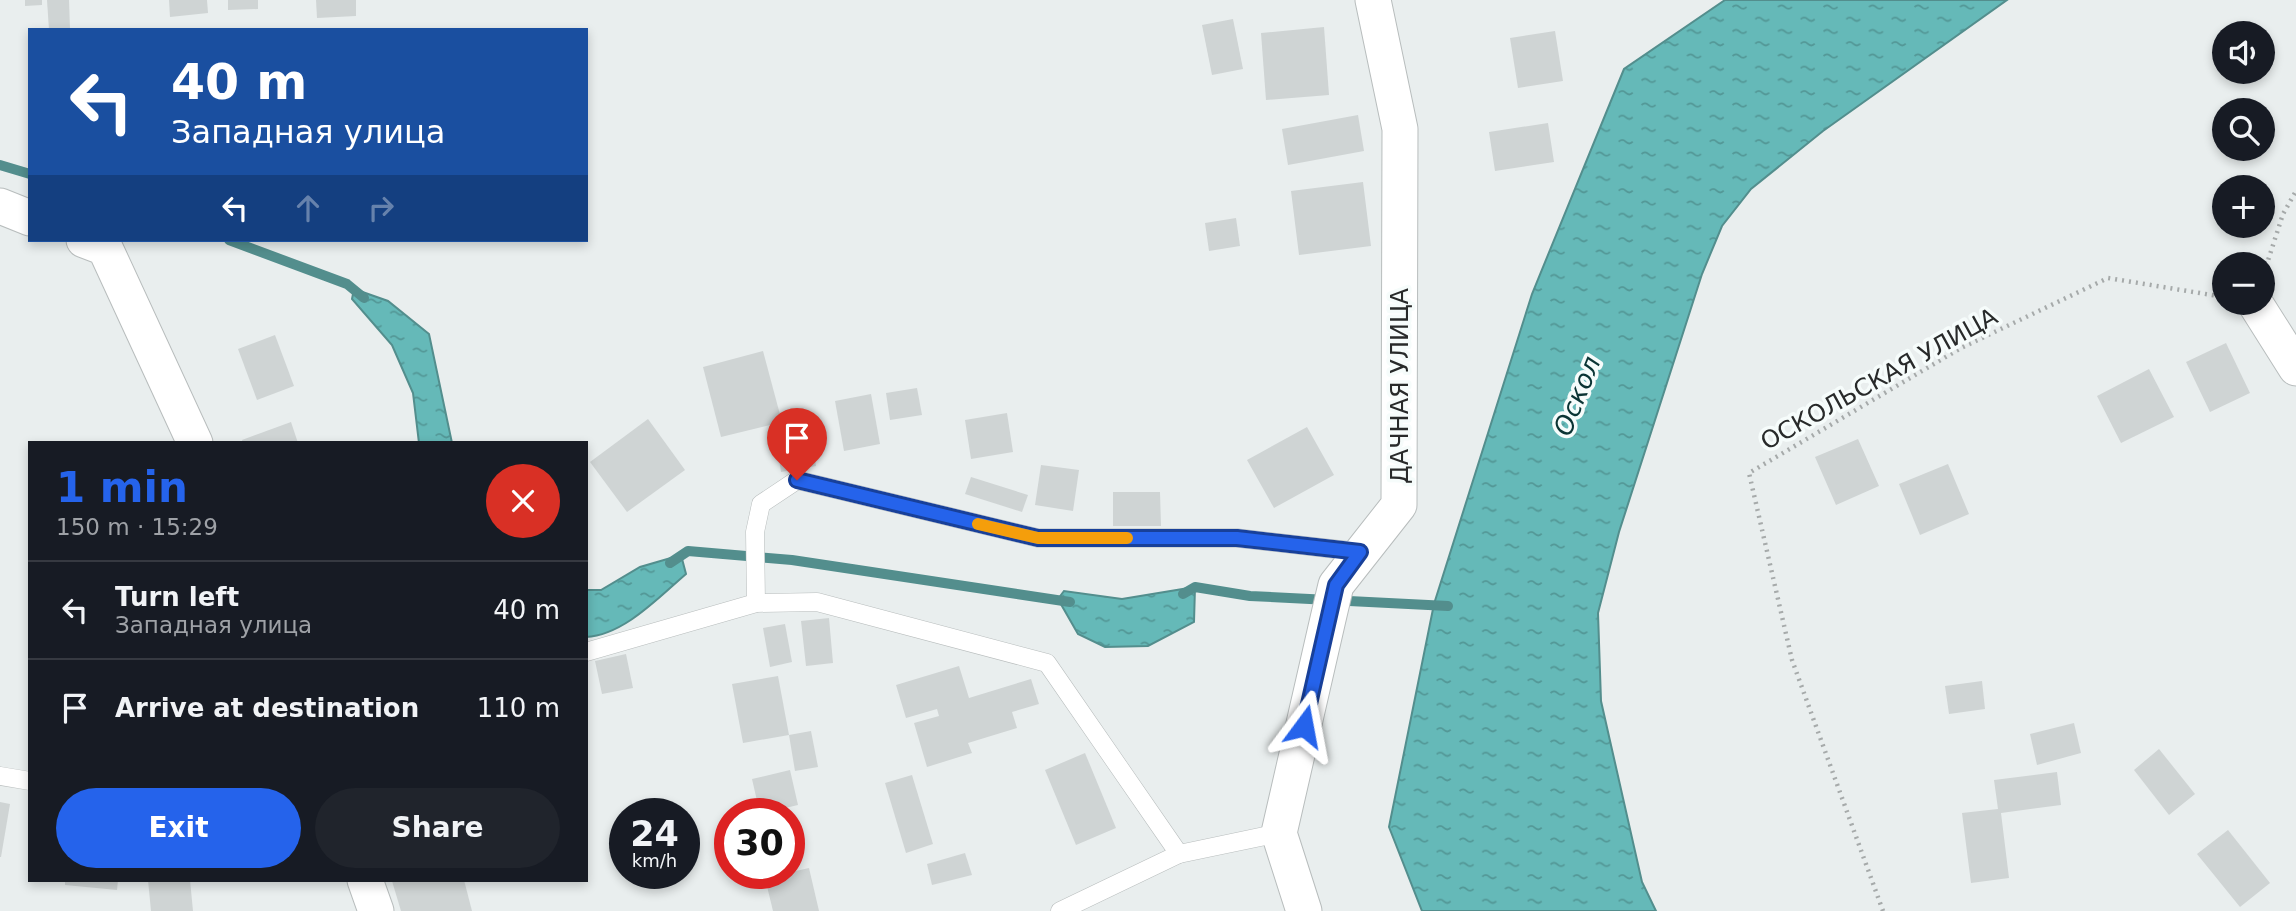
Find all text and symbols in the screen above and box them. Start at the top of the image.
map controls [2212,21,2275,315]
button: sound [2212,21,2275,84]
text: 40 m [171,54,307,111]
icon: left [56,56,147,147]
button: search [2212,98,2275,161]
text: Западная улица [171,113,445,151]
button: + [2212,175,2275,238]
icon: left [216,189,254,227]
icon: ahead [289,189,327,227]
icon: right [362,189,400,227]
button: − [2212,252,2275,315]
street label: ДАЧНАЯ УЛИЦА [1386,287,1414,484]
street label: ОСКОЛЬСКАЯ УЛИЦА [1756,302,2003,456]
water label: Оскол [1548,352,1606,440]
pin [767,408,827,480]
icon: arrive [778,419,816,457]
text: 1 min [56,463,188,512]
button: close [486,464,560,538]
text: 150 m · 15:29 [56,514,218,540]
text: Turn left [115,582,239,612]
icon: left [56,591,94,629]
text: 40 m [493,595,560,625]
text: Западная улица [115,612,312,638]
icon: arrive [56,689,94,727]
position arrow [1267,689,1341,763]
text: Arrive at destination [115,693,419,723]
text: 110 m [477,693,560,723]
button: Exit [56,788,301,868]
button: Share [315,788,560,868]
speed limit sign: 30 [714,798,805,889]
text: 24 [630,814,679,854]
text: km/h [632,850,677,871]

